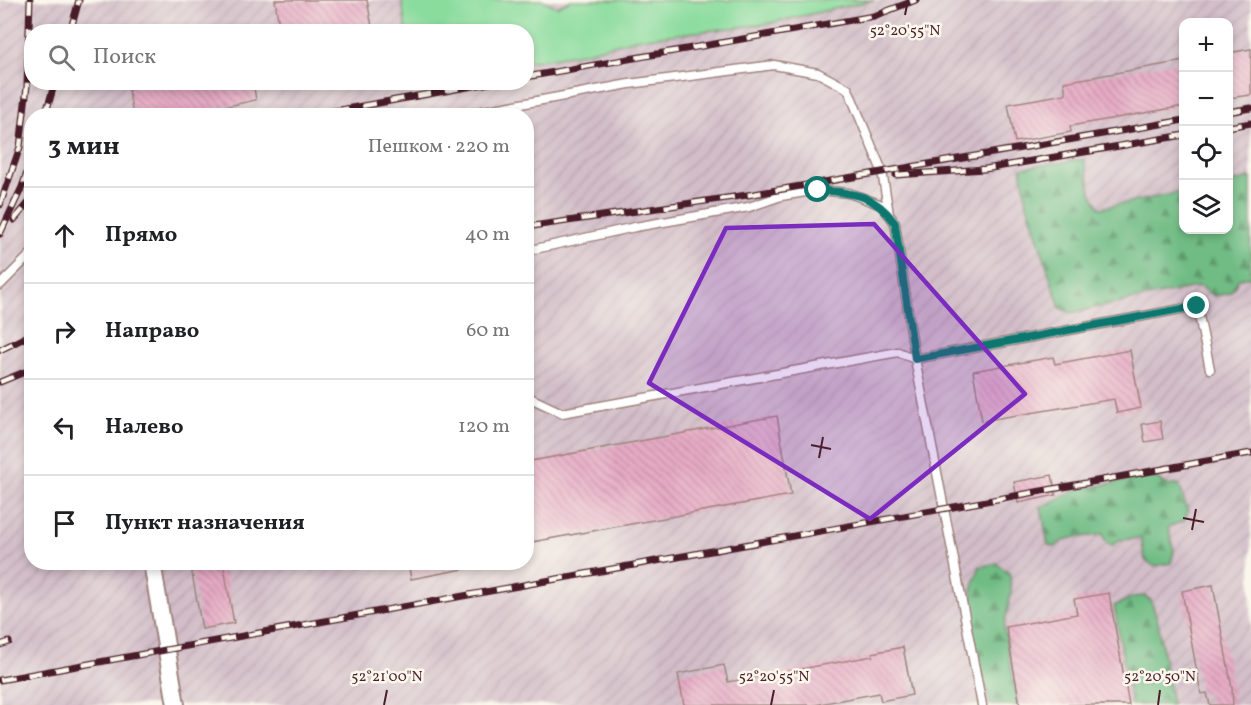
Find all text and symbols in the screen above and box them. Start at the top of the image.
map controls [1179,18,1233,234]
button: + [1179,18,1233,72]
text: 52°20'55"N [870,21,940,42]
search box [24,24,534,90]
icon: search [45,41,78,74]
text: Поиск [93,42,156,73]
button: − [1179,72,1233,126]
button: locate [1179,126,1233,180]
text: 3 мин [48,129,120,165]
text: Пешком · 220 m [368,133,510,161]
route start [804,176,830,202]
button: layers [1179,180,1233,234]
icon: ahead [48,219,81,252]
text: Прямо [105,220,177,251]
text: 40 m [465,221,510,249]
route end [1183,292,1209,318]
icon: right [48,315,81,348]
text: Направо [105,316,199,347]
text: 60 m [466,317,510,345]
icon: left [48,411,81,444]
text: Налево [105,412,184,443]
text: 120 m [458,413,510,441]
icon: arrive [48,507,81,540]
text: Пункт назначения [105,508,305,539]
text: 52°21'00"N [351,667,423,688]
text: 52°20'55"N [739,667,809,688]
text: 52°20'50"N [1124,667,1196,688]

